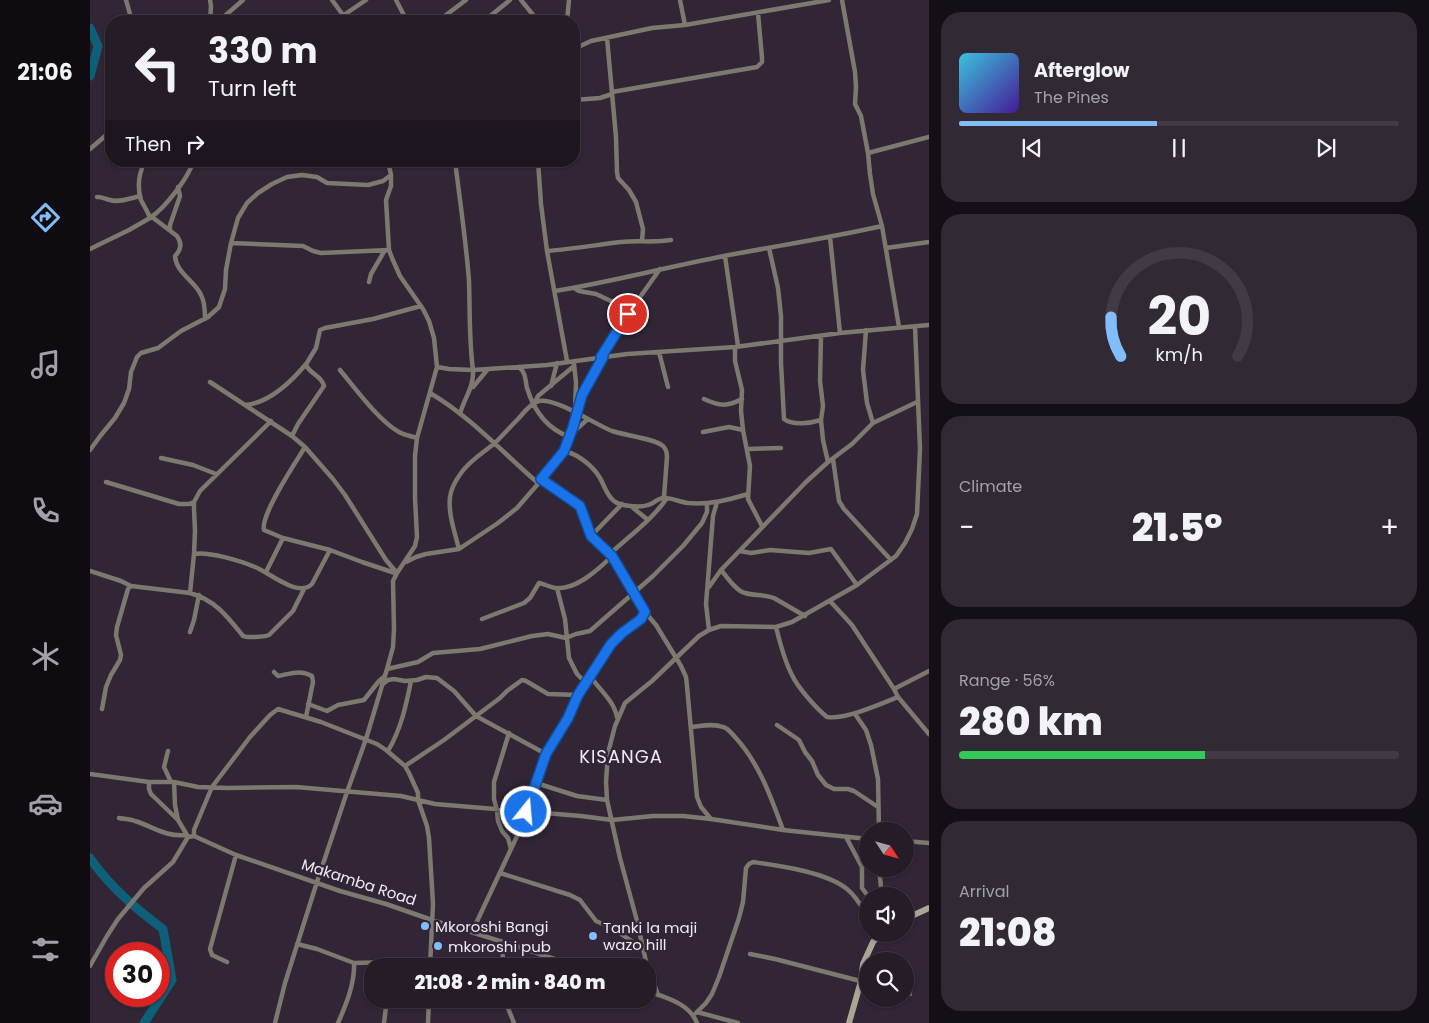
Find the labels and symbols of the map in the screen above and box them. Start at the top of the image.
pin [607,293,649,335]
district label: KISANGA [579,744,663,769]
position arrow [499,785,551,837]
north arrow [859,822,914,878]
street label: Makamba Road [299,854,419,910]
place label: Mkoroshi Bangi [435,916,548,937]
place label: Tanki la maji wazo hill [603,917,697,955]
marker: Mkoroshi Bangi [419,920,431,932]
marker: Tanki la maji wazo hill [587,930,599,942]
place label: mkoroshi pub [448,936,551,957]
marker: mkoroshi pub [432,940,444,952]
speed limit sign: 30 [105,942,170,1007]

